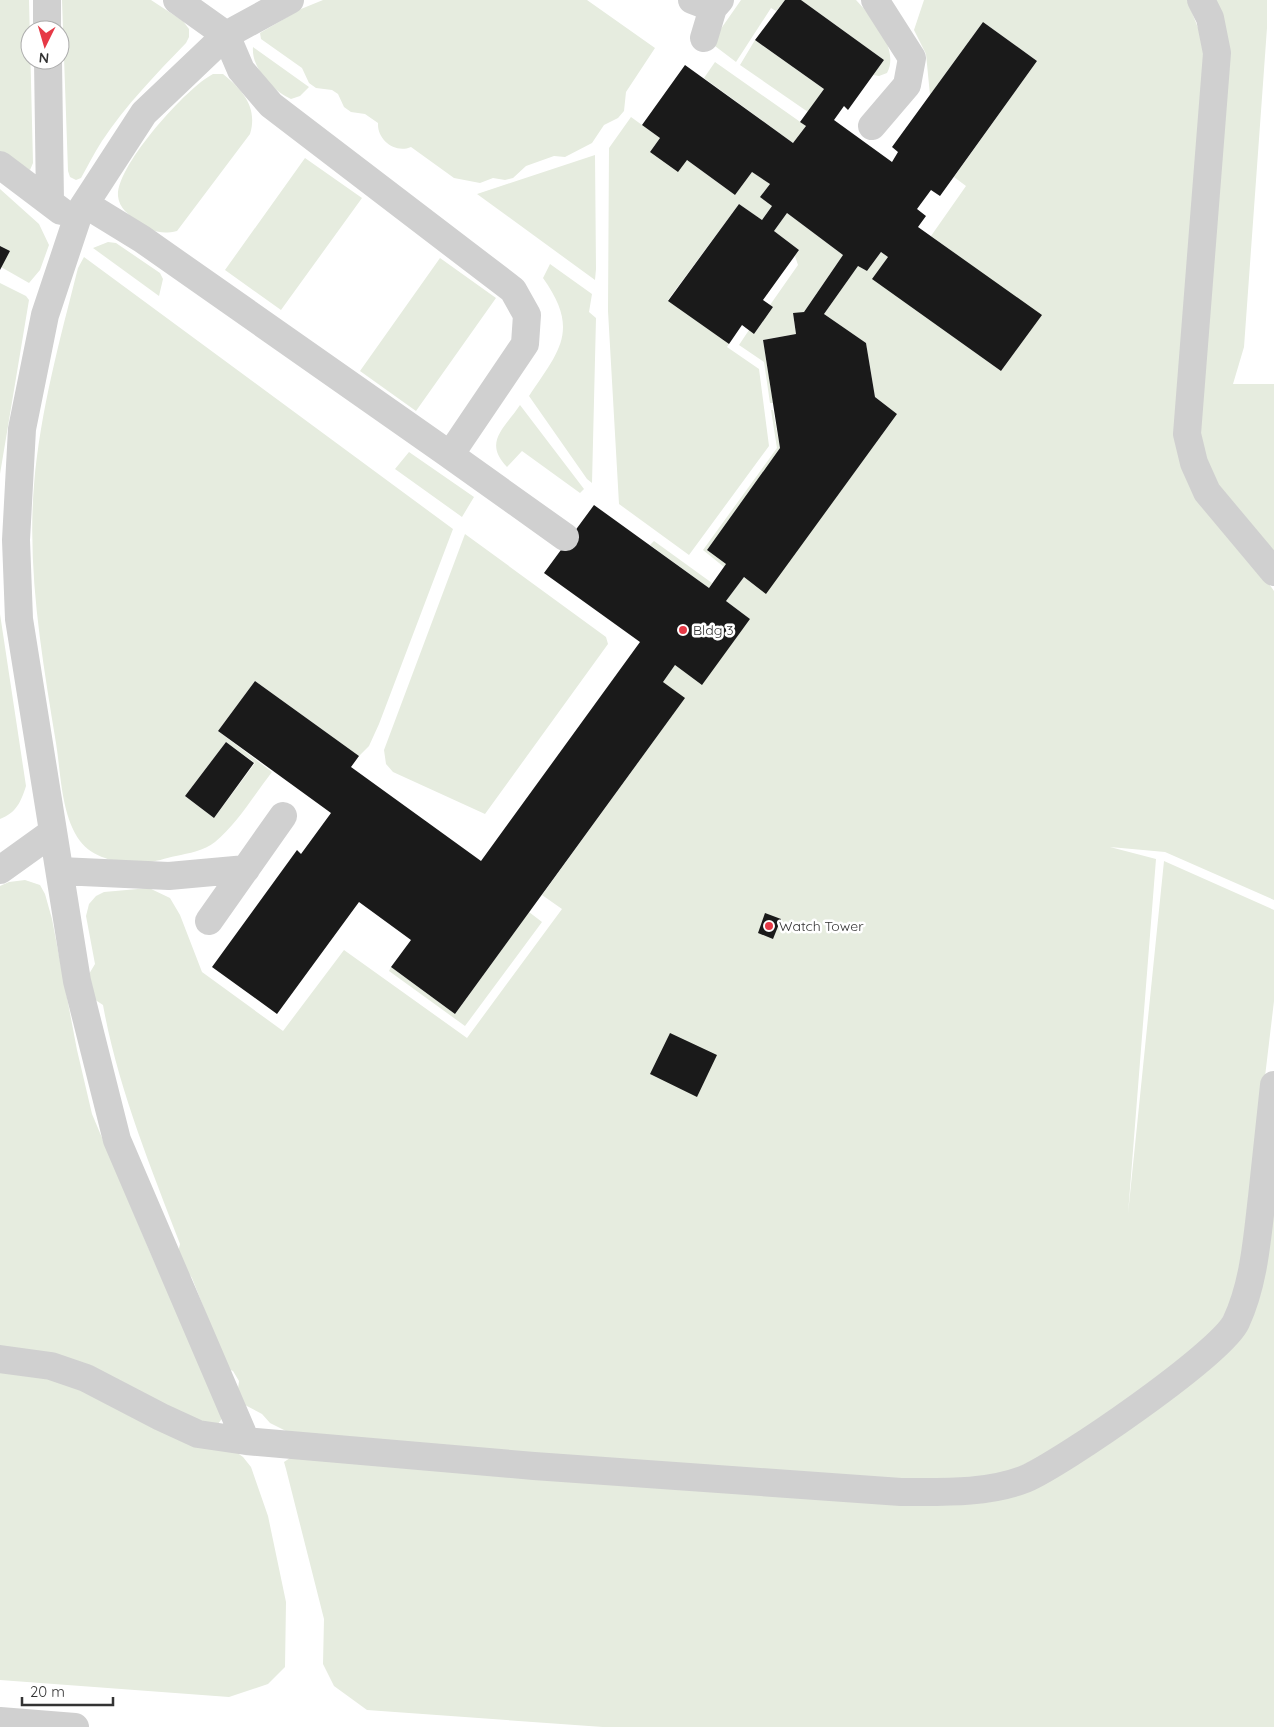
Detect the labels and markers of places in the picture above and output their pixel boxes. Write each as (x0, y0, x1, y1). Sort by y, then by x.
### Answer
place label: Bldg 3 (693, 621, 734, 639)
marker: Bldg 3 (677, 624, 689, 636)
place label: Watch Tower (779, 917, 864, 935)
marker: Watch Tower (763, 920, 775, 932)

